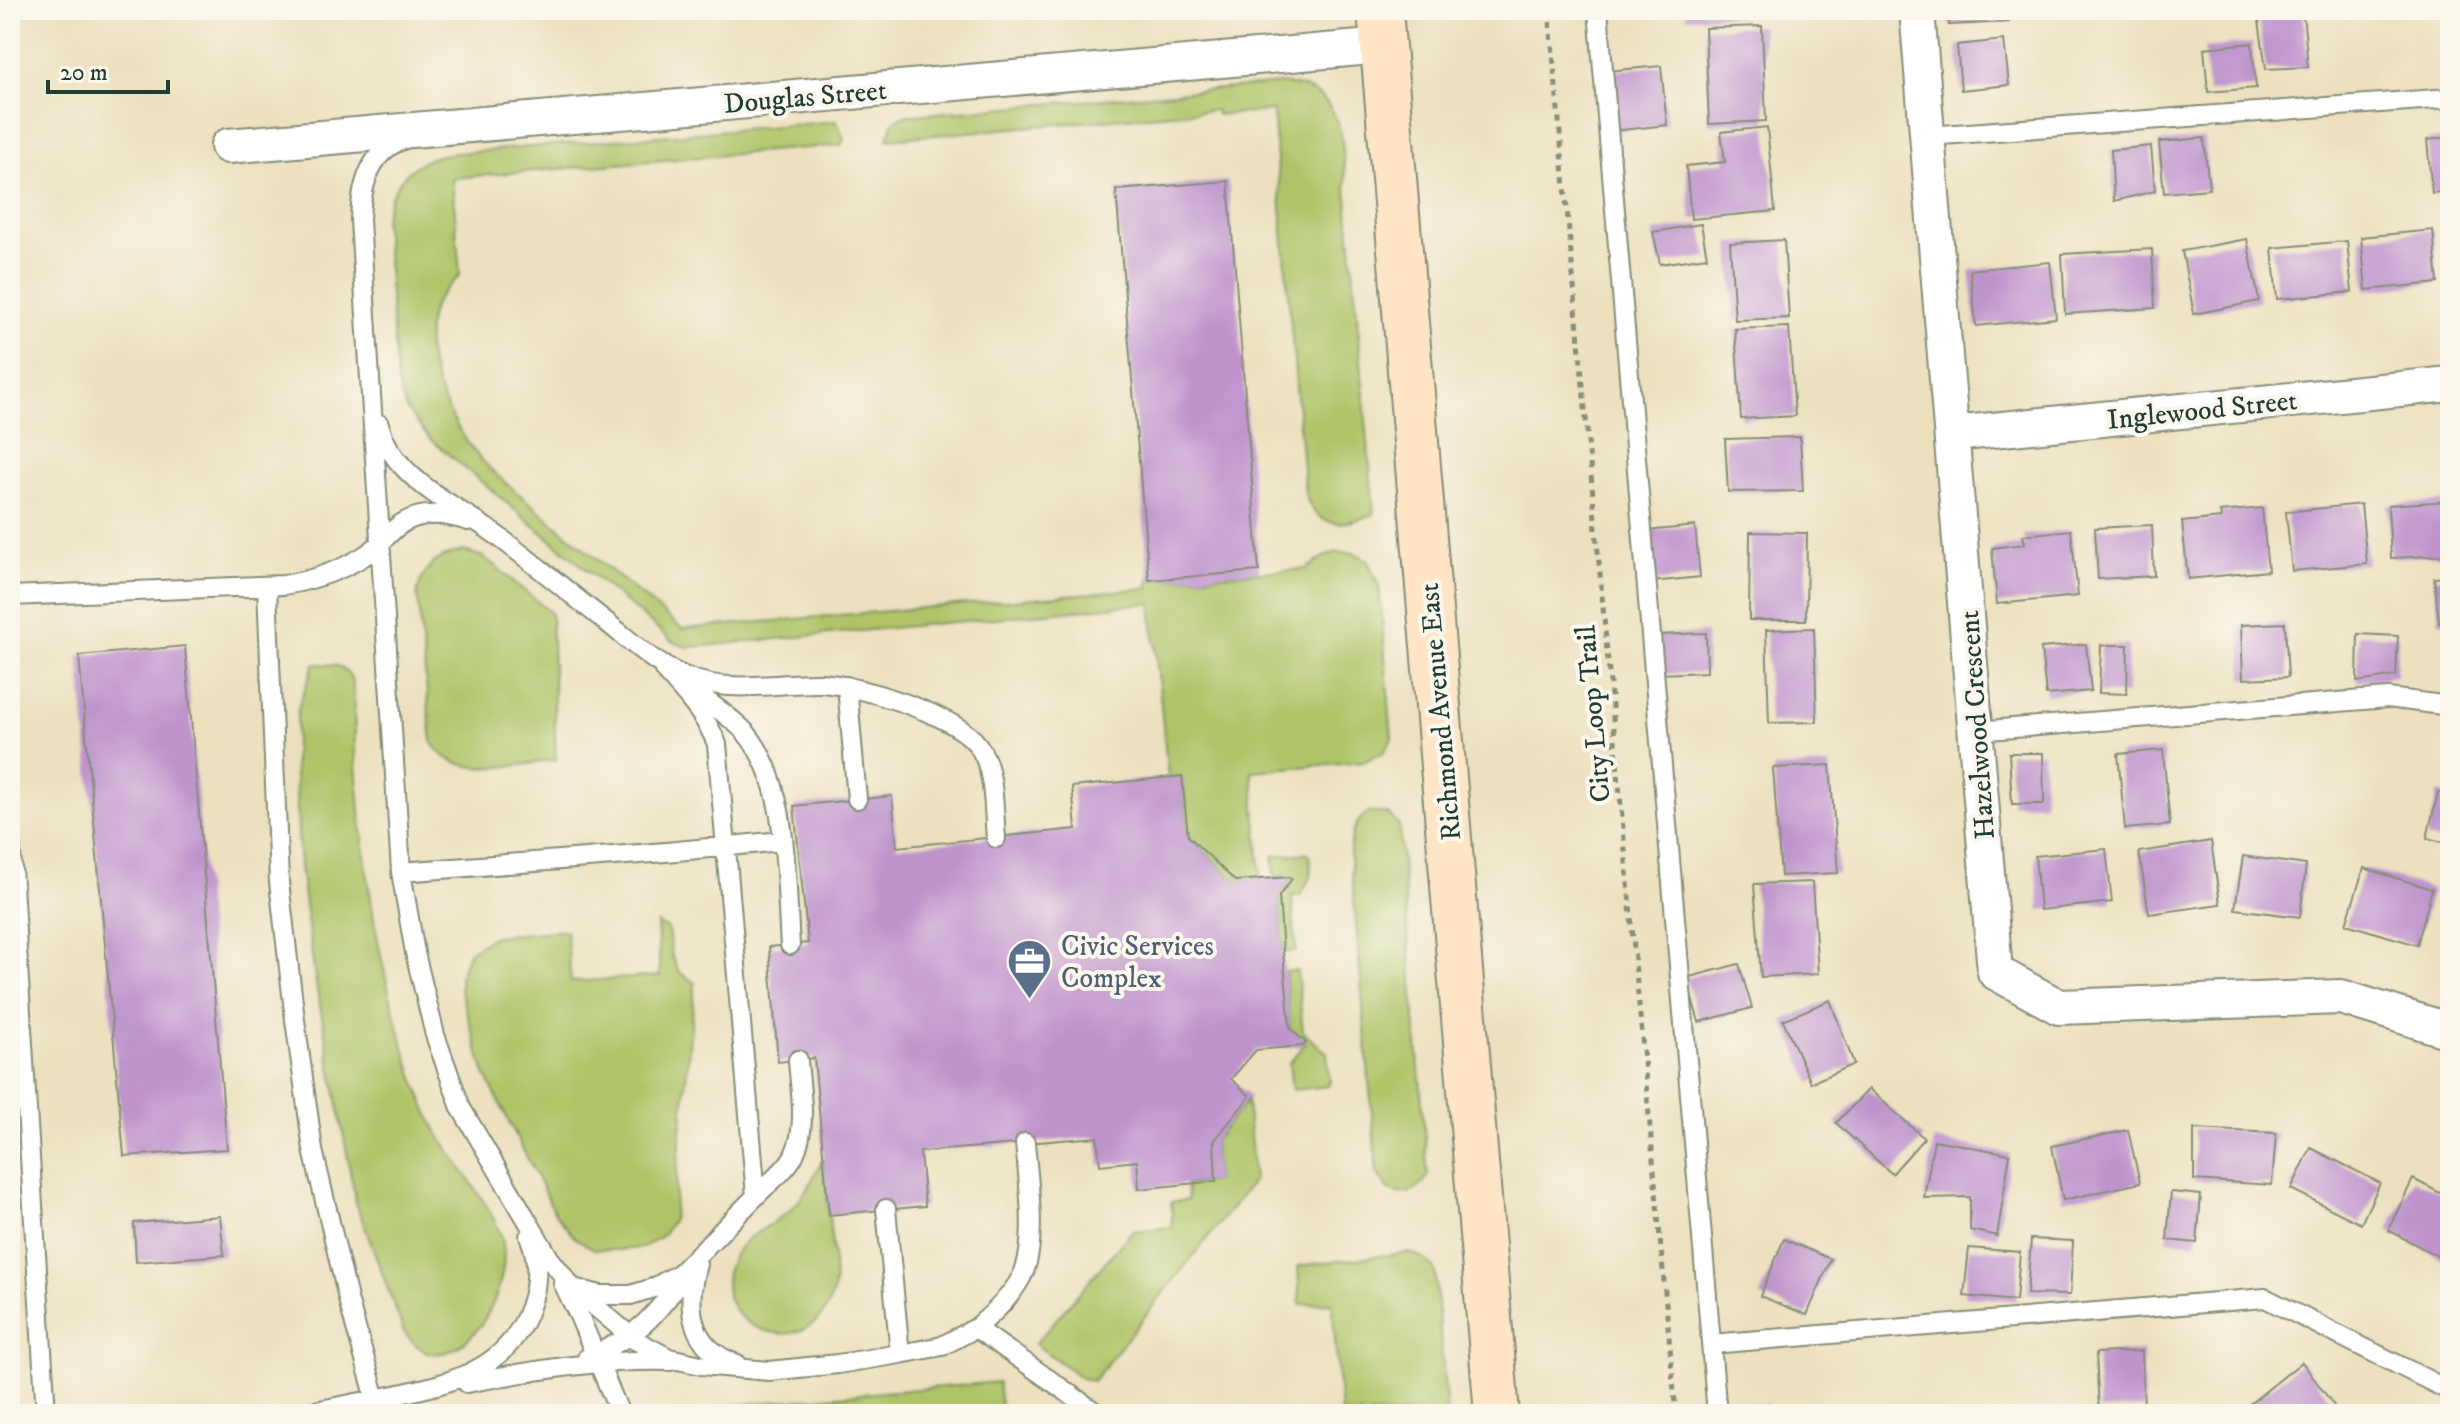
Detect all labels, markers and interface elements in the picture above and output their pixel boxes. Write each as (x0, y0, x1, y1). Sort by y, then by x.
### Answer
scale bar (48, 44, 168, 94)
text: 20 m (60, 58, 108, 88)
street label: Douglas Street (722, 73, 888, 122)
street label: Inglewood Street (2105, 383, 2299, 438)
street label: Richmond Avenue East (1412, 582, 1469, 842)
street label: Hazelwood Crescent (1952, 609, 2003, 841)
street label: City Loop Trail (1568, 623, 1619, 804)
place label: Civic Services Complex (1061, 929, 1214, 996)
office icon: Civic Services Complex (1006, 937, 1054, 1000)

